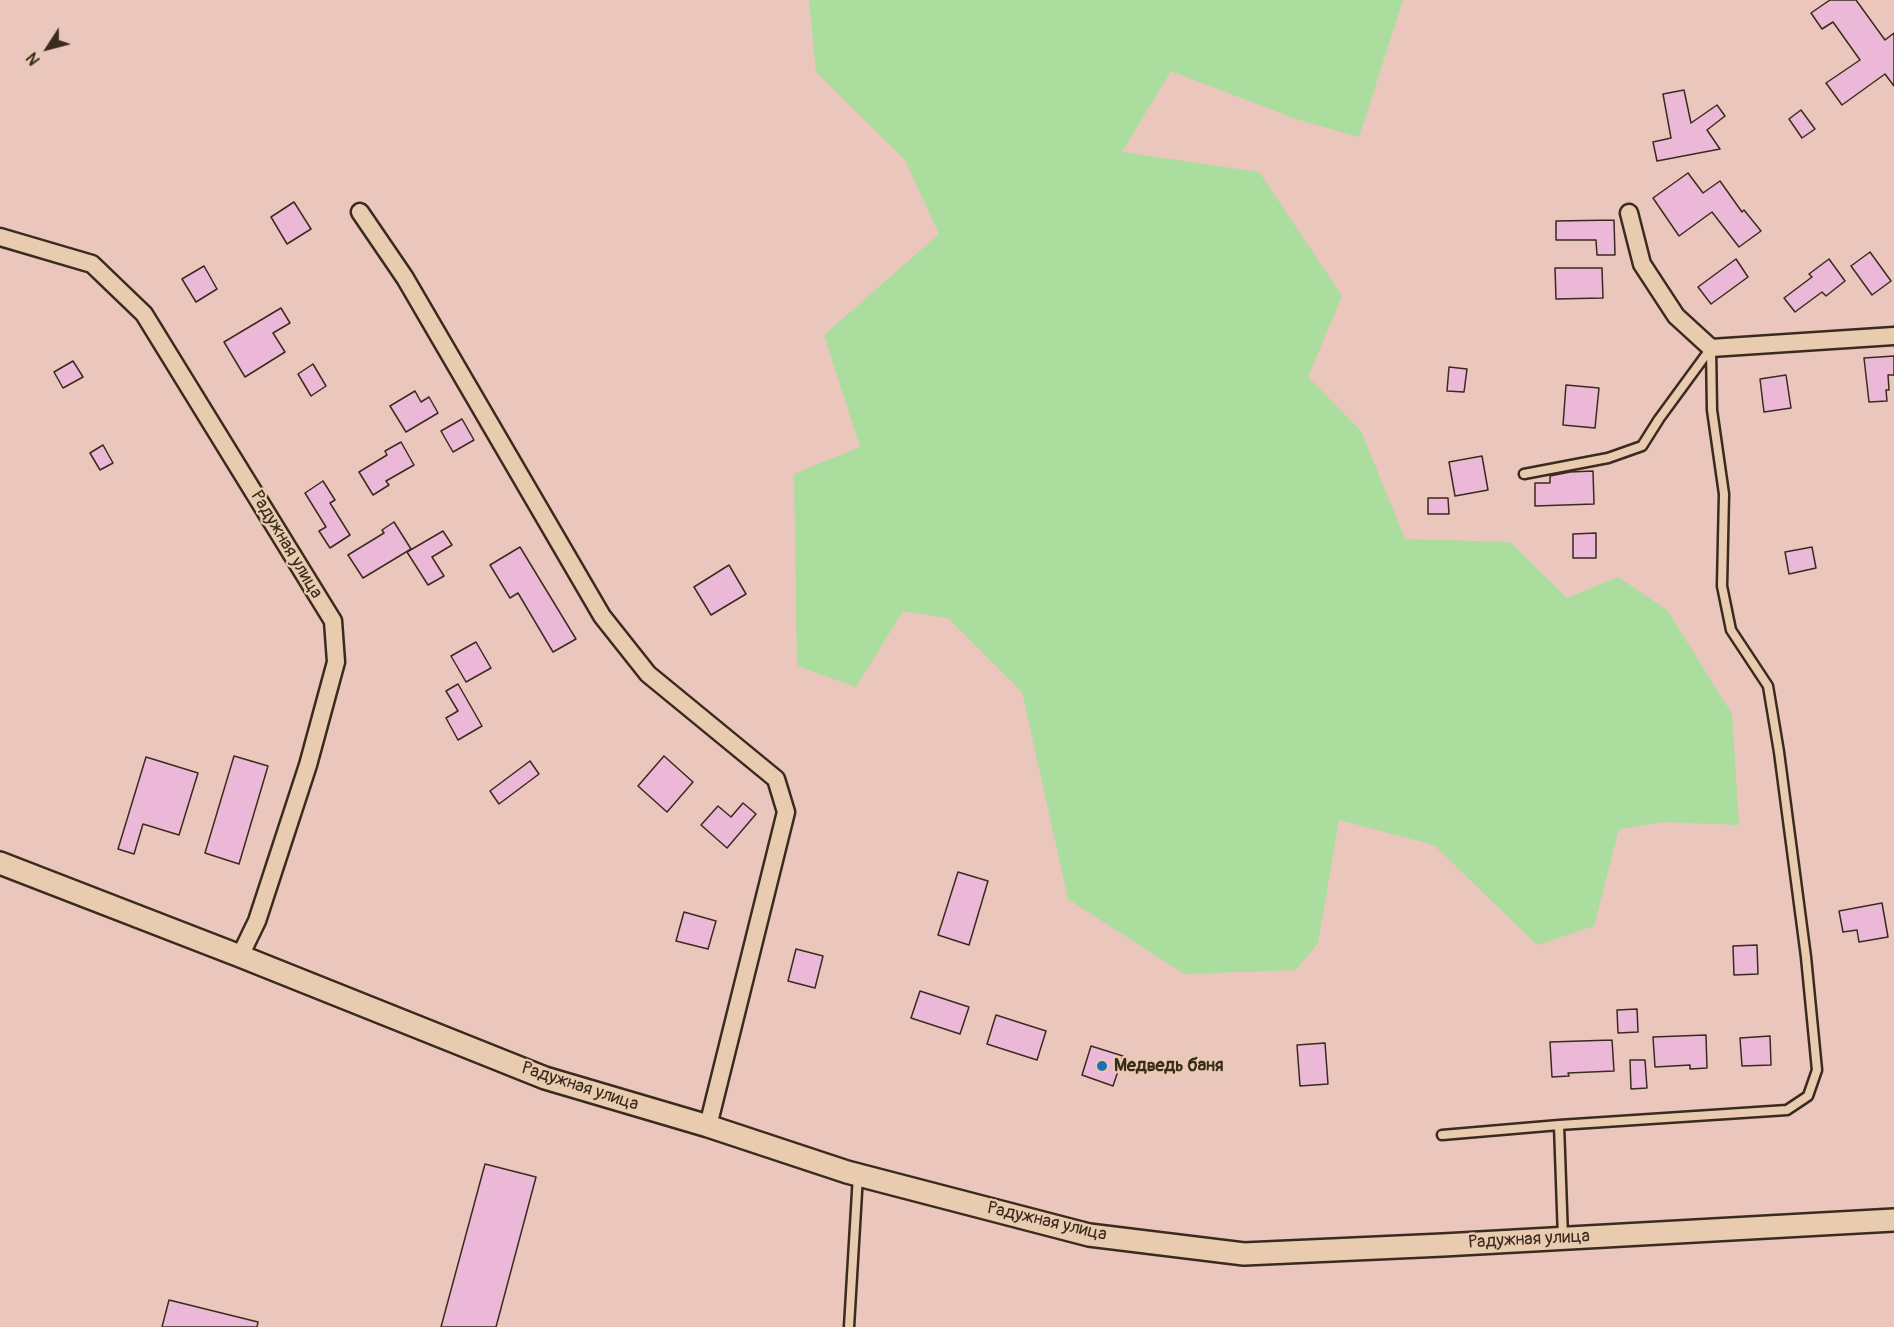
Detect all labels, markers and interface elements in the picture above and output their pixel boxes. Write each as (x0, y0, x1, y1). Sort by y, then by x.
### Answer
north arrow (18, 18, 78, 78)
text: N (22, 48, 45, 69)
street label: Радужная улица (245, 487, 327, 603)
place label: Медведь баня (1114, 1055, 1223, 1077)
street label: Радужная улица (519, 1058, 641, 1116)
marker: Медведь баня (1095, 1059, 1109, 1073)
street label: Радужная улица (985, 1198, 1109, 1246)
street label: Радужная улица (1468, 1226, 1590, 1254)

